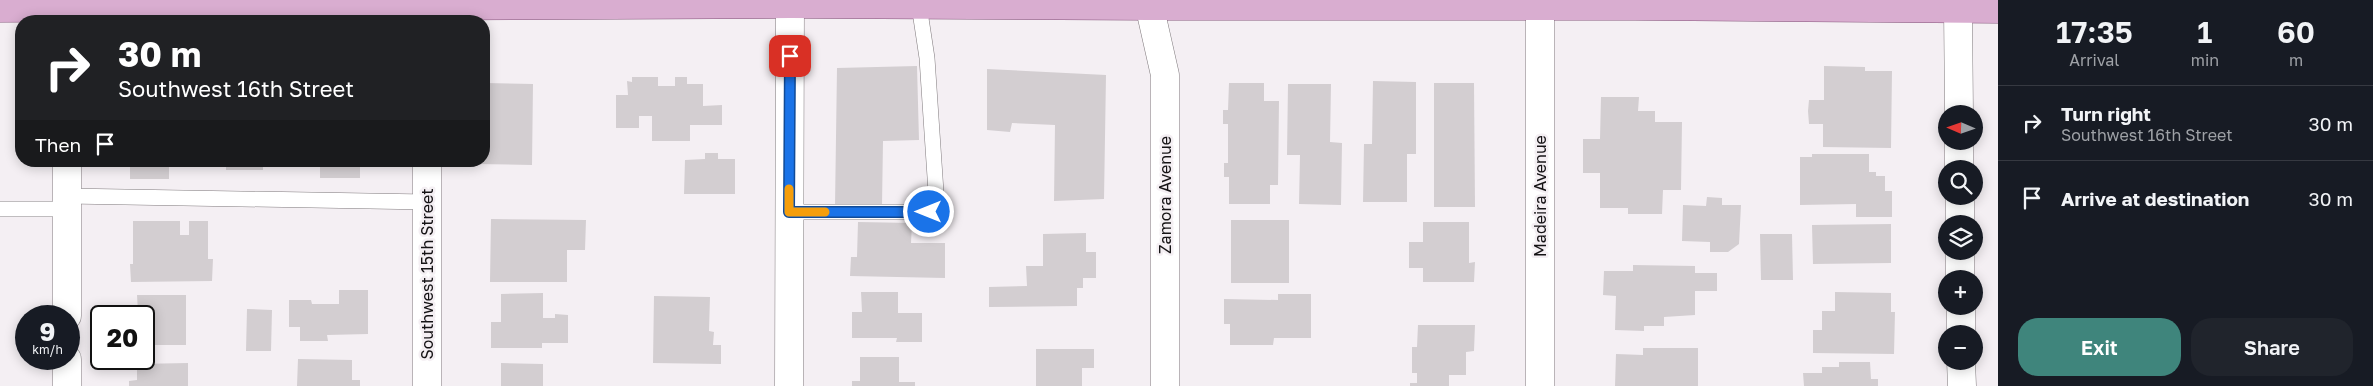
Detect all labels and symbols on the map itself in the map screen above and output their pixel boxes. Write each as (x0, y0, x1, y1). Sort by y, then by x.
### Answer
pin (769, 35, 811, 77)
north arrow (1938, 105, 1982, 150)
street label: Madeira Avenue (1530, 135, 1550, 257)
street label: Zamora Avenue (1155, 136, 1175, 254)
position arrow (902, 185, 954, 237)
street label: Southwest 15th Street (417, 188, 437, 360)
speed limit sign: 20 (90, 305, 155, 370)

